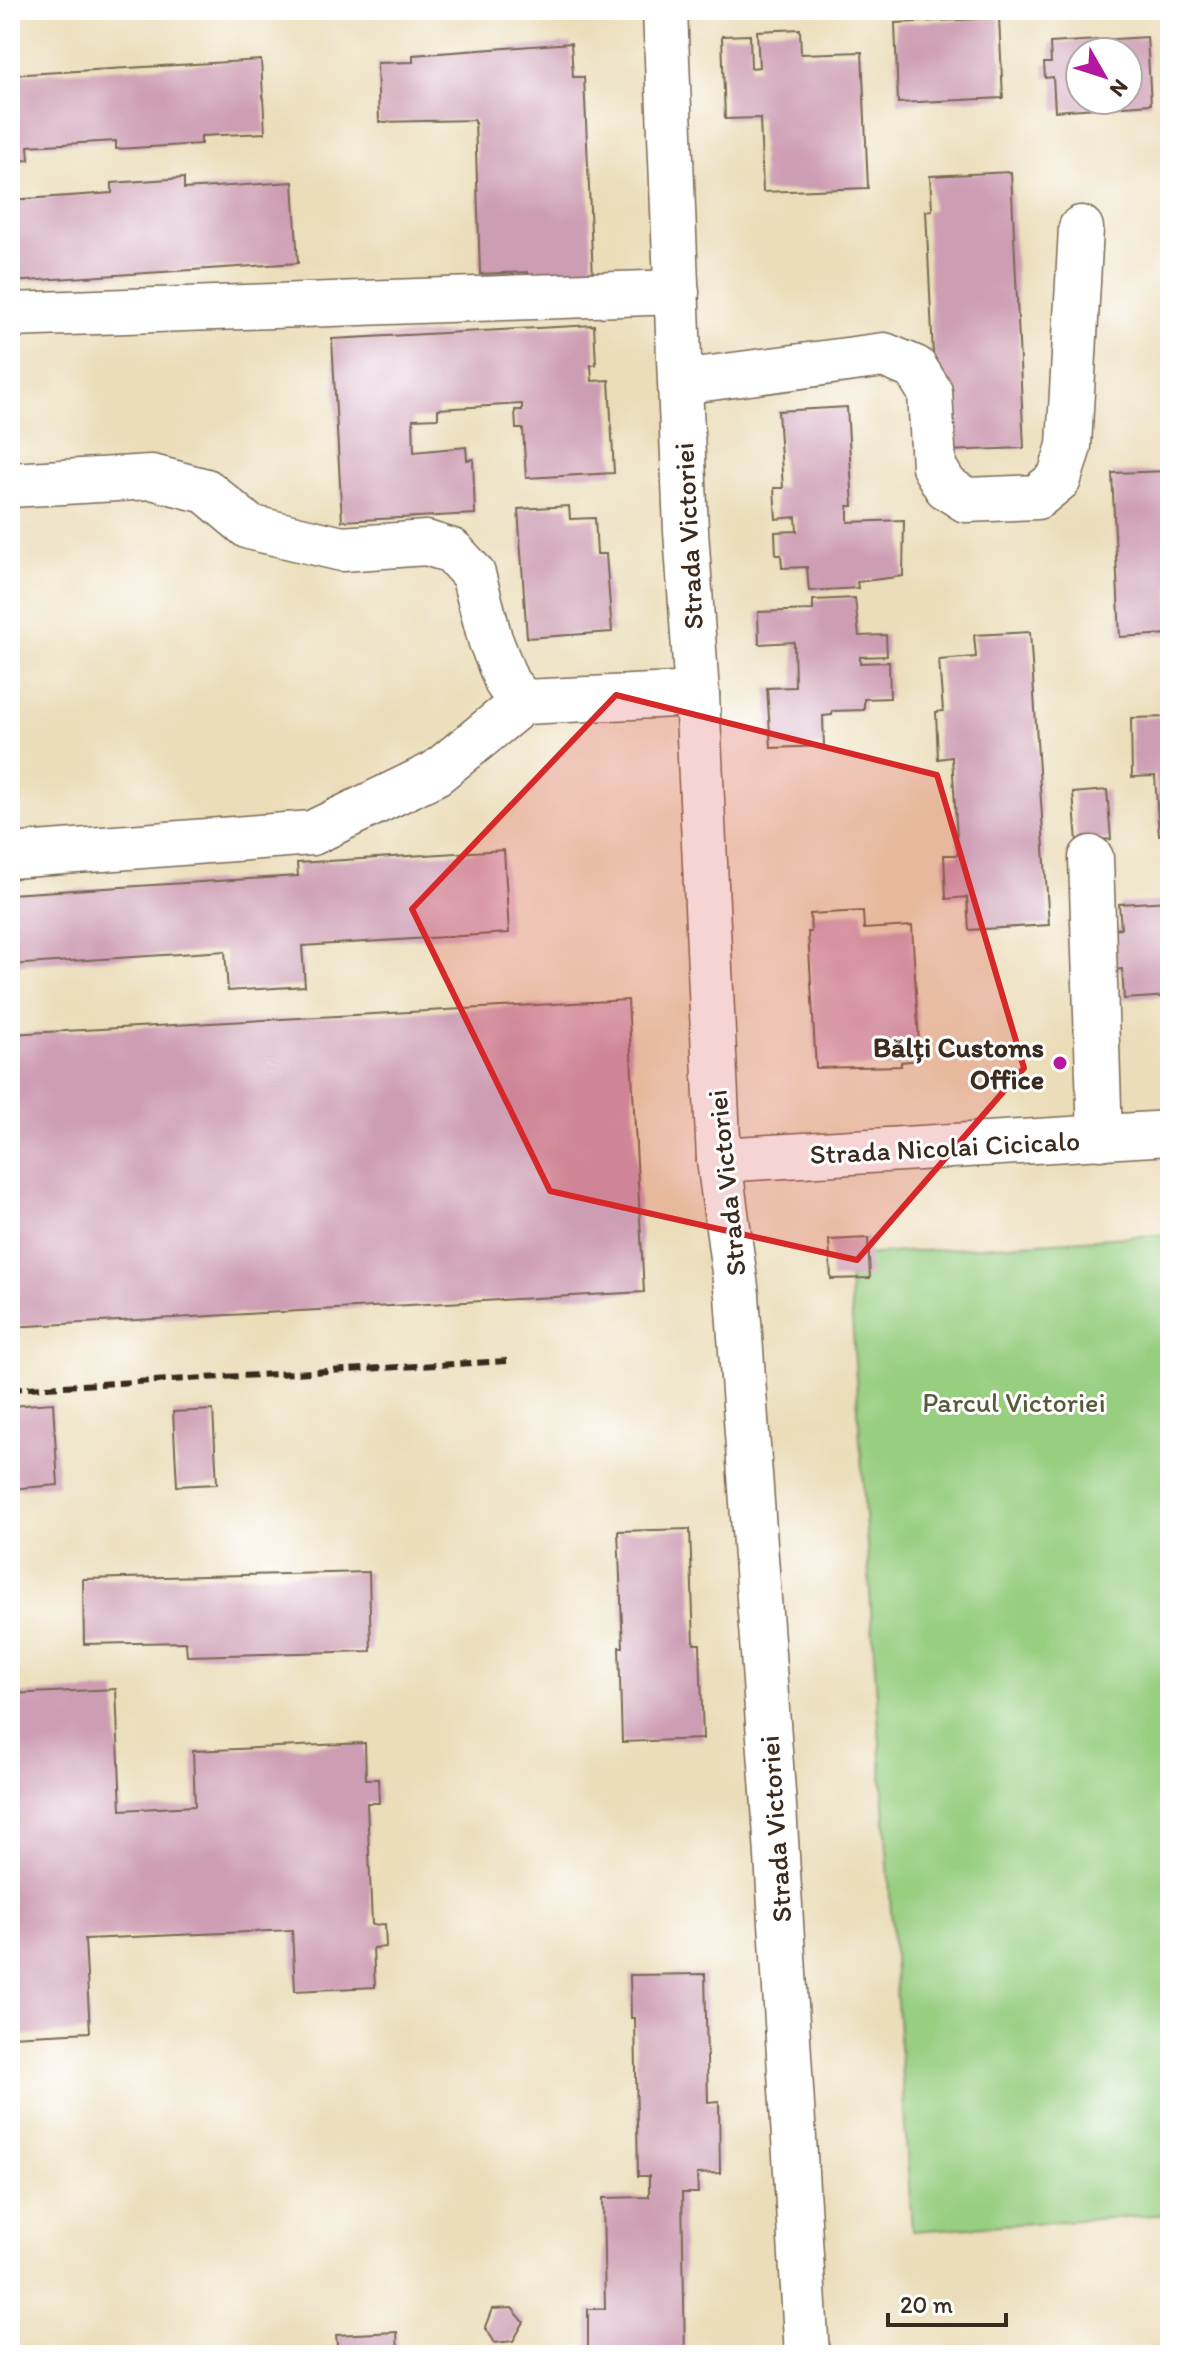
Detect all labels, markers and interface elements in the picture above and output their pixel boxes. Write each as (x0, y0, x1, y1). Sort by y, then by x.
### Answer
north arrow (1064, 36, 1144, 116)
text: N (1104, 74, 1134, 103)
street label: Strada Victoriei (666, 442, 710, 630)
place label: Bălți Customs Office (873, 1030, 1044, 1096)
marker: Bălți Customs Office (1051, 1054, 1069, 1072)
street label: Strada Victoriei (699, 1088, 753, 1278)
street label: Strada Nicolai Cicicalo (809, 1123, 1081, 1171)
park label: Parcul Victoriei (922, 1385, 1106, 1419)
street label: Strada Victoriei (752, 1734, 798, 1924)
scale bar (888, 2277, 1006, 2327)
text: 20 m (900, 2290, 953, 2319)

